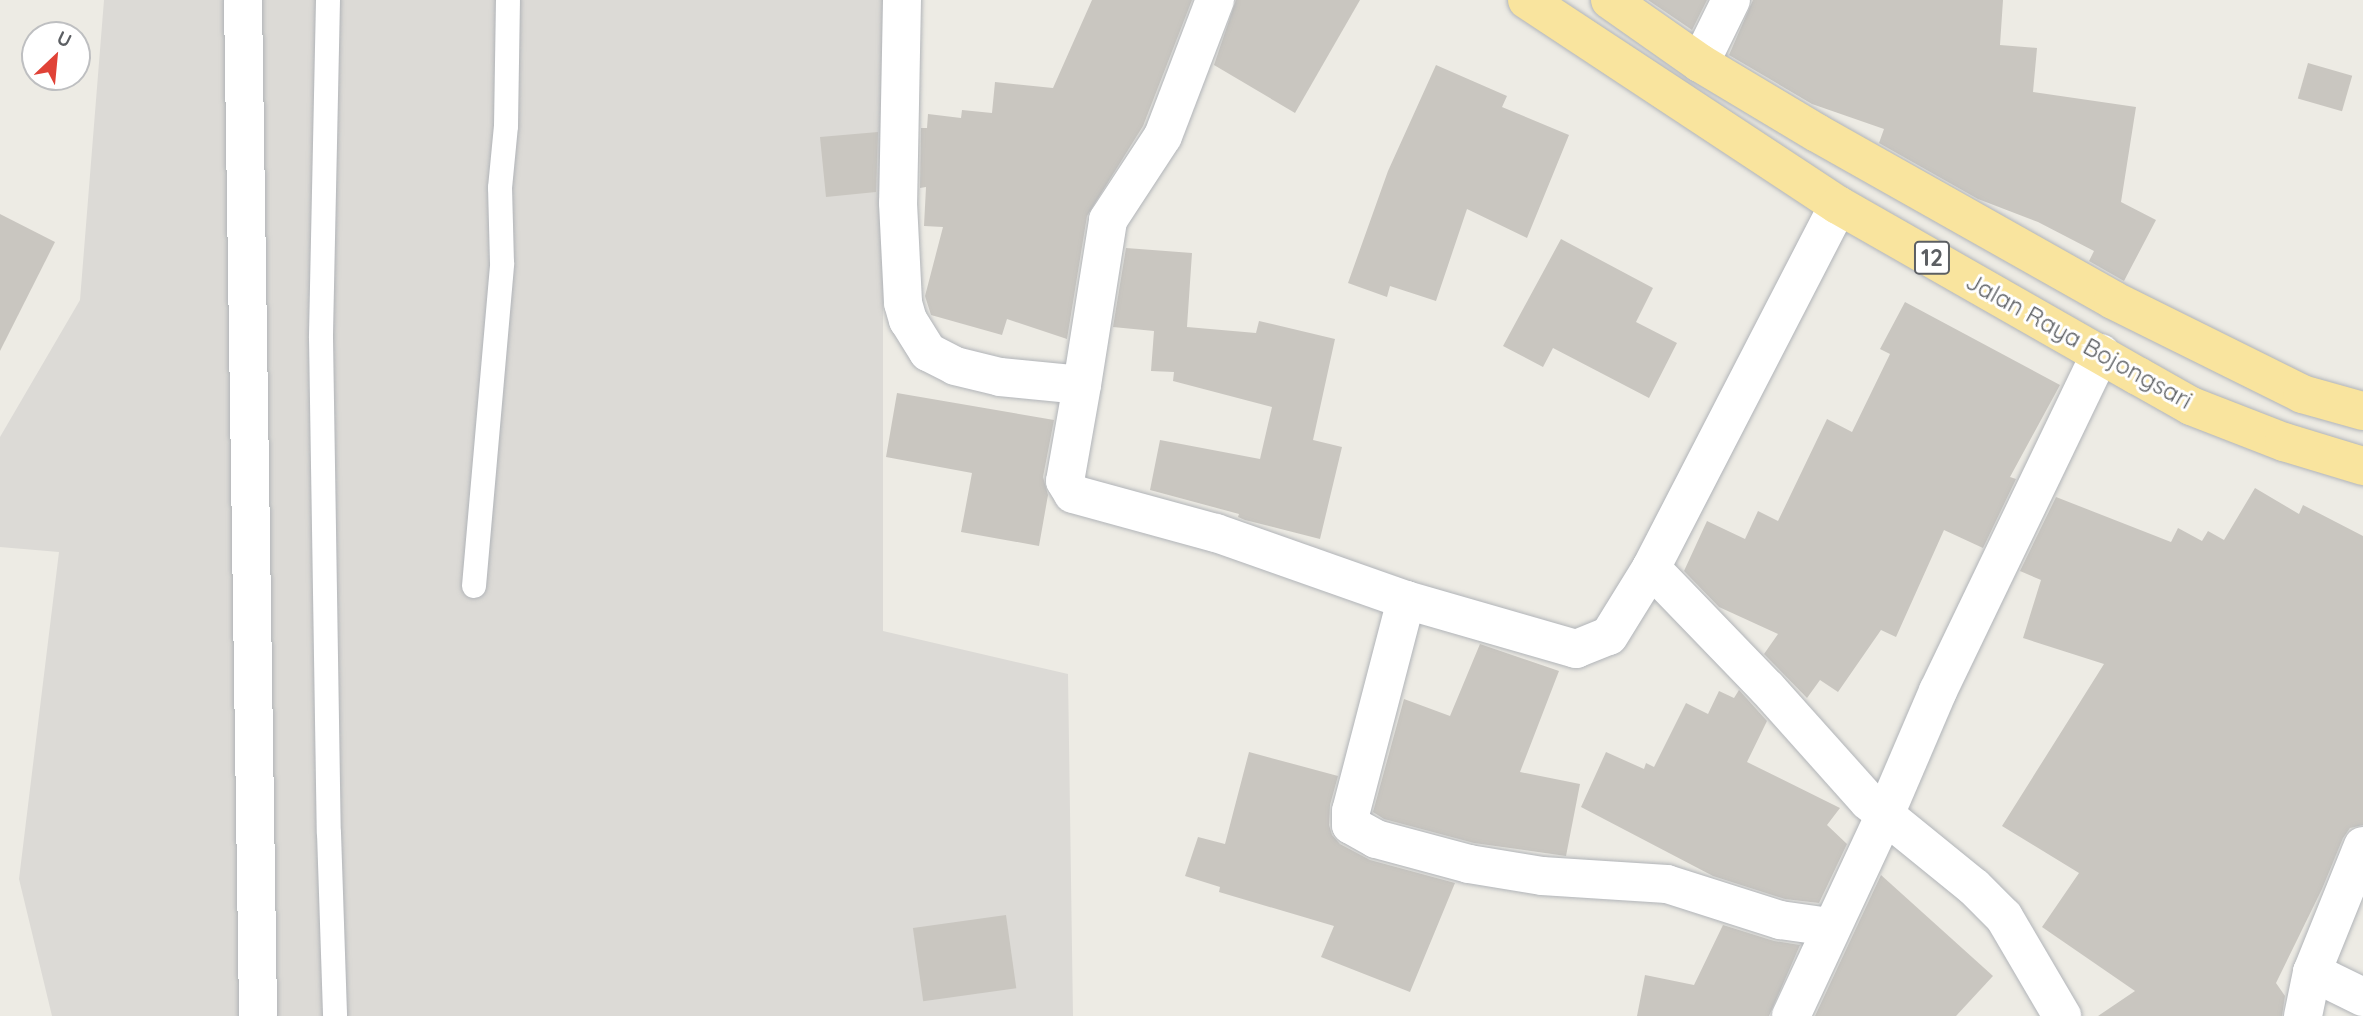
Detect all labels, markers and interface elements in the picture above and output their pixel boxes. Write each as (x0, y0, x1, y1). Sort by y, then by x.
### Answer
north arrow (21, 21, 91, 91)
text: U (53, 25, 76, 53)
road number: 12 (1913, 238, 1951, 278)
street label: Jalan Raya Bojongsari (1961, 267, 2197, 415)

